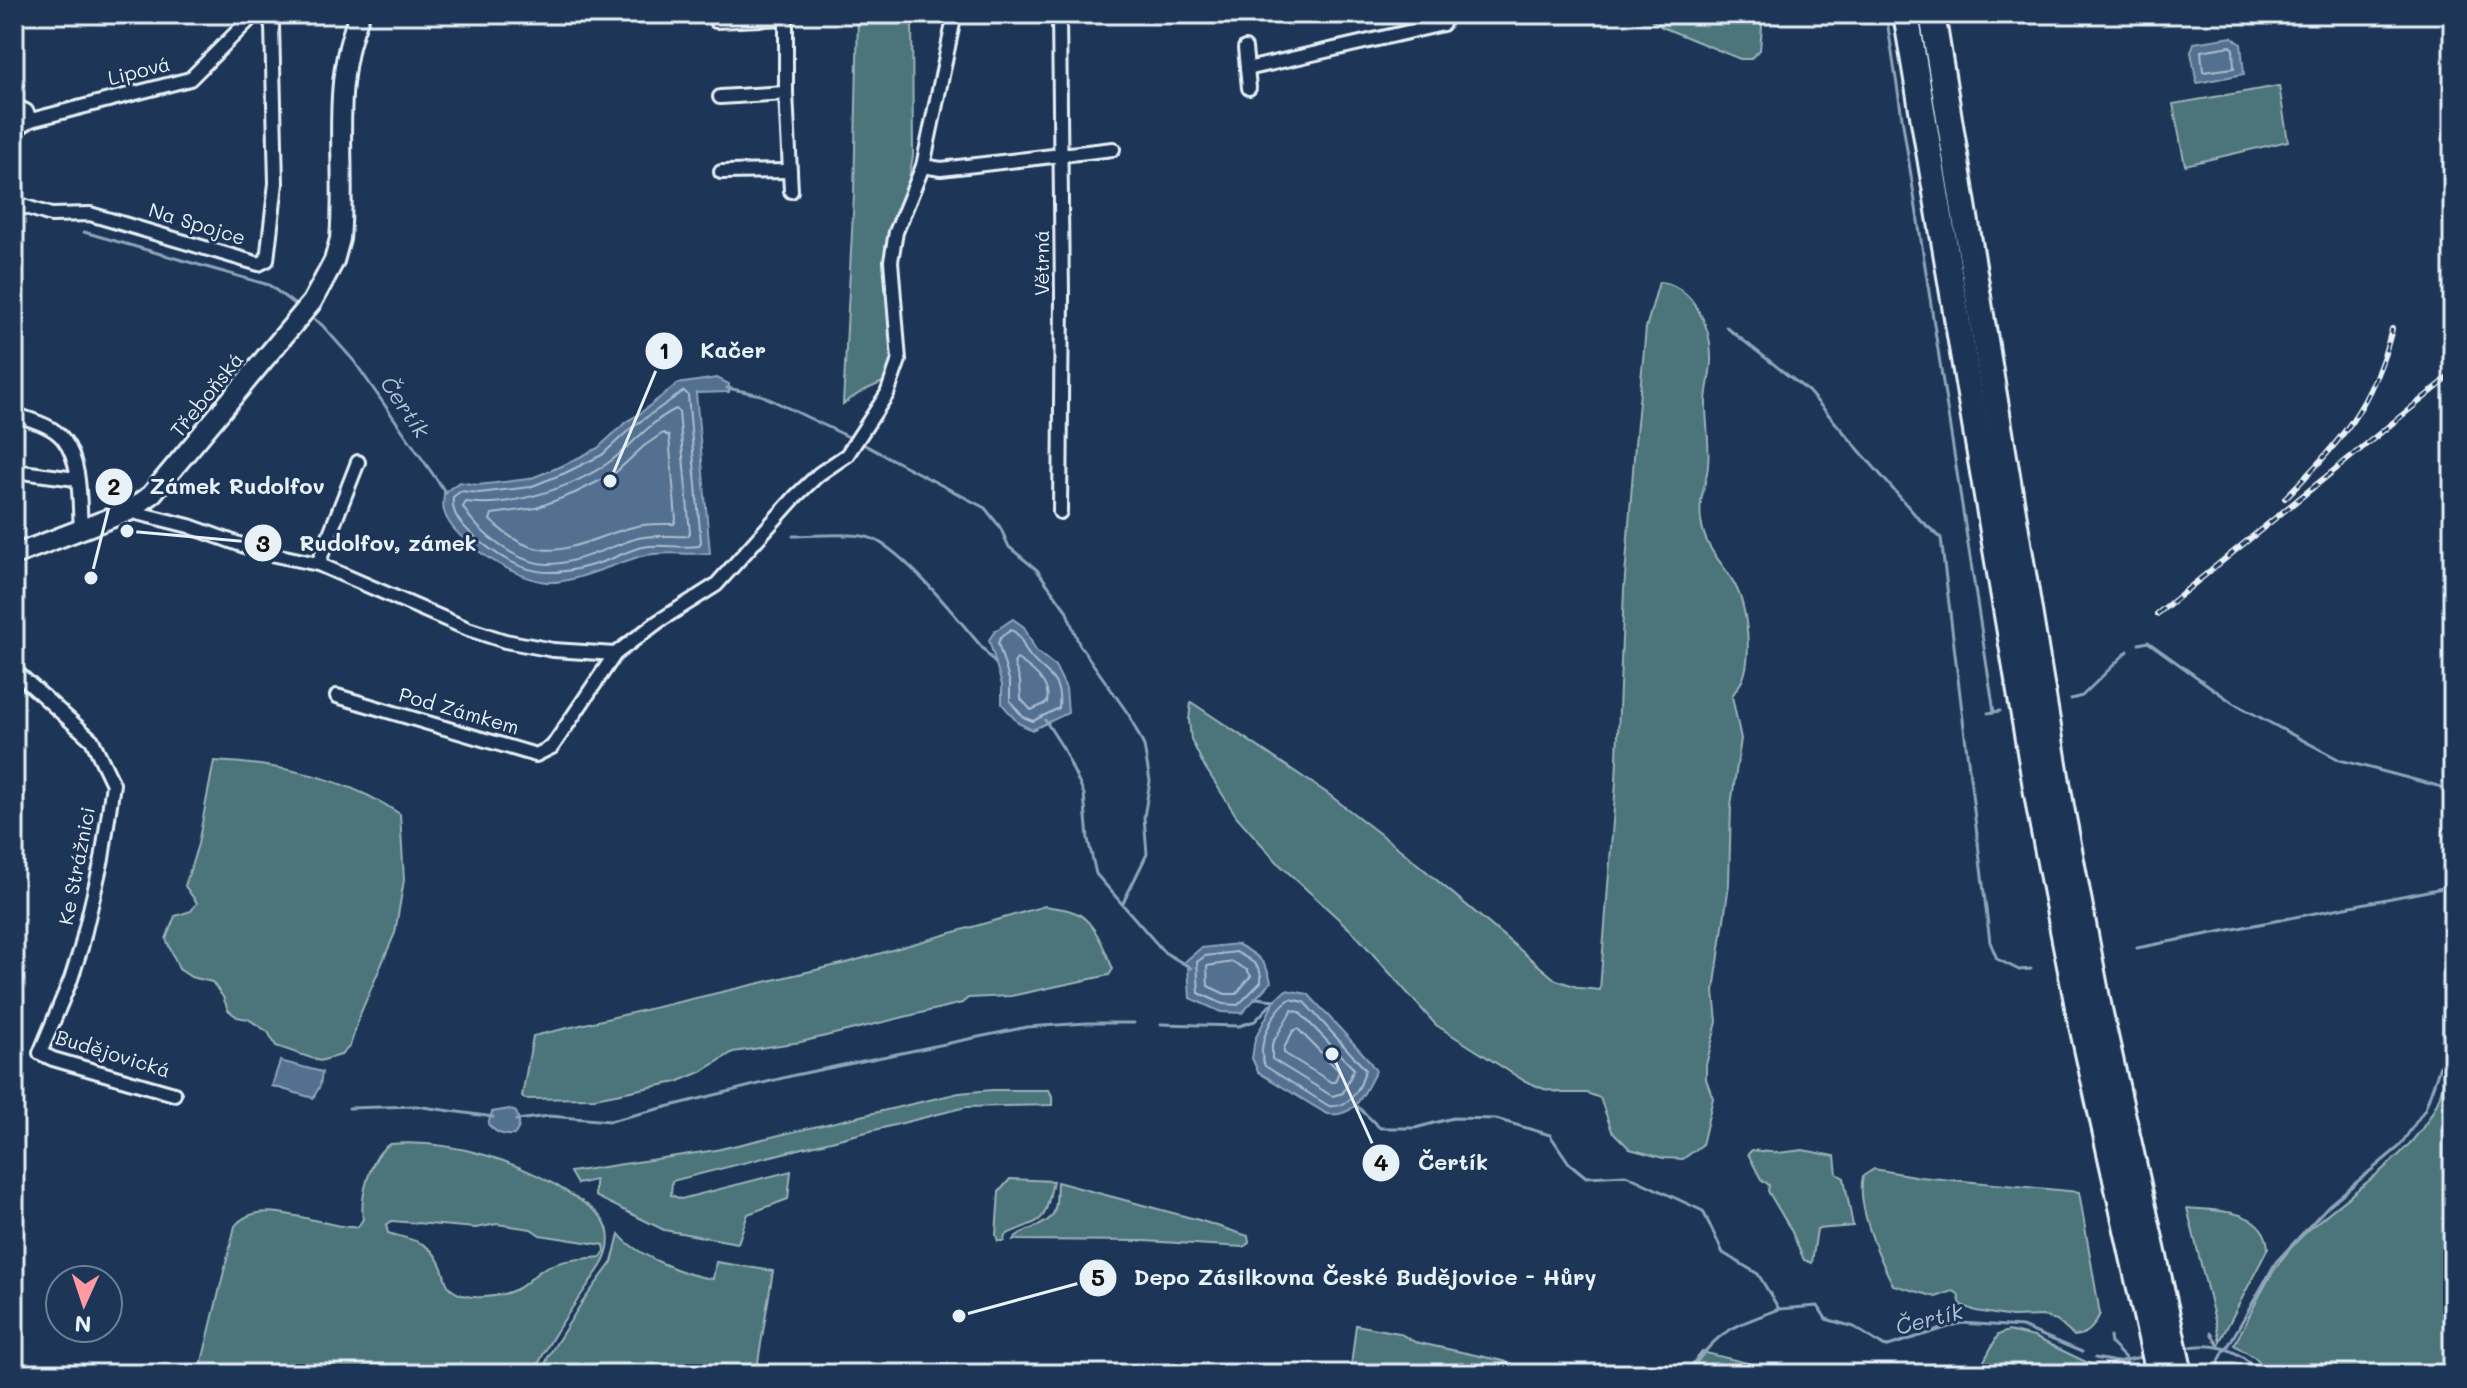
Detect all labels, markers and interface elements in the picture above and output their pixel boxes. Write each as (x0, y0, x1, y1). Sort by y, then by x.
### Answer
street label: Lipová (105, 50, 173, 90)
street label: Na Spojce (146, 196, 249, 250)
street label: Větrná (1028, 230, 1054, 296)
callout: Kačer (644, 328, 782, 374)
text: 1 (659, 334, 669, 365)
text: Kačer (700, 335, 766, 364)
street label: Třeboňská (164, 347, 248, 442)
water label: Čertík (374, 370, 437, 444)
callout: Zámek Rudolfov (94, 464, 341, 510)
text: 2 (107, 470, 121, 501)
text: Zámek Rudolfov (149, 471, 325, 500)
callout: Rudolfov, zámek (243, 520, 493, 566)
text: 3 (256, 527, 270, 558)
text: Rudolfov, zámek (299, 528, 477, 557)
street label: Pod Zámkem (396, 680, 522, 740)
street label: Ke Strážnici (52, 805, 100, 927)
street label: Budějovická (53, 1023, 174, 1083)
callout: Čertík (1361, 1140, 1504, 1186)
text: 4 (1373, 1146, 1389, 1177)
text: Čertík (1418, 1147, 1488, 1176)
callout: Depo Zásilkovna České Budějovice - Hůry (1078, 1255, 1612, 1301)
text: 5 (1091, 1261, 1105, 1292)
text: Depo Zásilkovna České Budějovice - Hůry (1134, 1262, 1596, 1291)
north arrow (44, 1264, 124, 1344)
water label: Čertík (1892, 1296, 1967, 1341)
text: N (74, 1310, 92, 1339)

